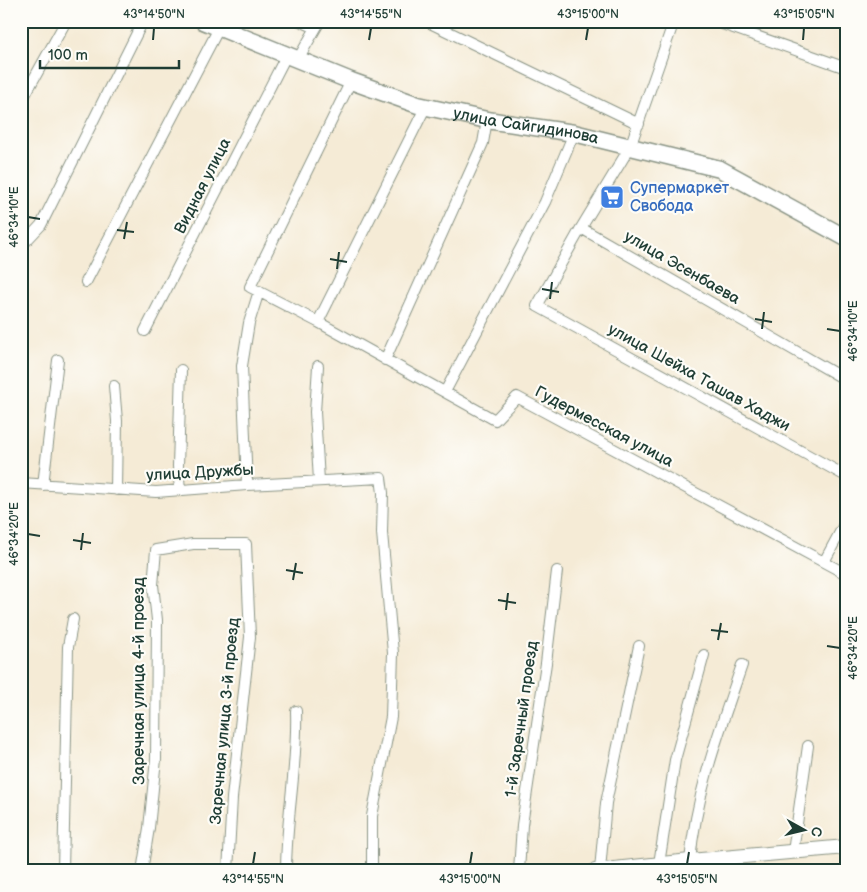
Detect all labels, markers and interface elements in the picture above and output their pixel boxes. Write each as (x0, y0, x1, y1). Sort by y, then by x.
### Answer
text: 43°14'50"N (123, 7, 185, 22)
text: 43°14'55"N (340, 7, 402, 22)
text: 43°15'00"N (557, 7, 619, 22)
text: 43°15'05"N (773, 7, 835, 22)
scale bar (40, 38, 179, 70)
text: 100 m (48, 46, 88, 65)
street label: улица Сайгидинова (452, 103, 601, 148)
street label: Видная улица (171, 135, 235, 237)
place label: Супермаркет Свобода (630, 179, 730, 216)
supermarket icon: Супермаркет Свобода (599, 184, 625, 210)
text: 46°34'10"E (7, 186, 22, 248)
street label: улица Эсенбаева (621, 227, 744, 309)
text: 46°34'10"E (846, 300, 861, 362)
street label: улица Шейха Ташав Хаджи (605, 320, 793, 436)
street label: Гудермесская улица (531, 382, 677, 472)
street label: улица Дружбы (146, 461, 254, 485)
text: 46°34'20"E (7, 502, 22, 566)
street label: Заречная улица 4-й проезд (130, 577, 149, 785)
text: 46°34'20"E (846, 616, 861, 680)
street label: Заречная улица 3-й проезд (206, 617, 244, 825)
street label: 1-й Заречный проезд (502, 639, 542, 798)
north arrow (780, 804, 830, 854)
text: С (807, 826, 825, 838)
text: 43°14'55"N (222, 872, 284, 887)
text: 43°15'00"N (439, 872, 501, 887)
text: 43°15'05"N (656, 872, 718, 887)

